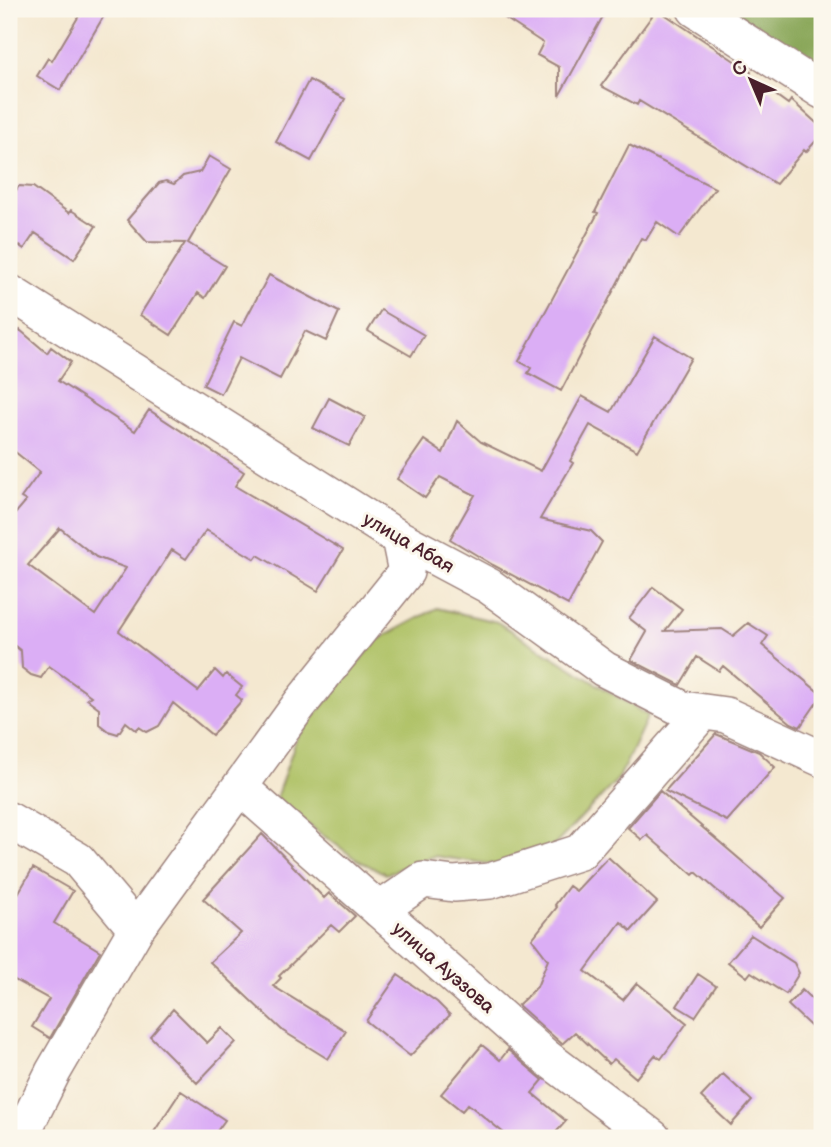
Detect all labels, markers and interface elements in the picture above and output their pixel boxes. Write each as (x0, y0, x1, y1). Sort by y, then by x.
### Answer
north arrow (716, 46, 786, 116)
text: С (727, 56, 753, 82)
street label: улица Абая (359, 508, 458, 579)
street label: улица Ауэзова (387, 918, 499, 1019)

